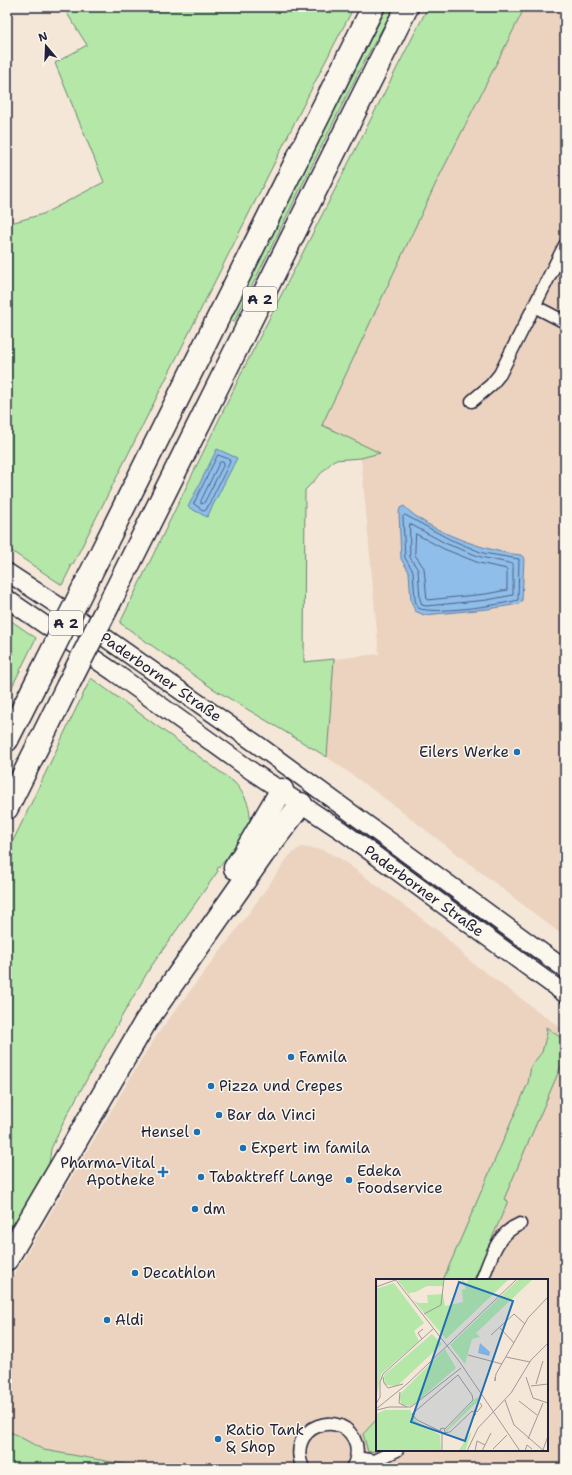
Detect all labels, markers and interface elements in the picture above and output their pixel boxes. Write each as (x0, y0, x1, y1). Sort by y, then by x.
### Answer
north arrow (26, 26, 66, 66)
text: N (36, 28, 50, 46)
road number: A 2 (243, 287, 277, 311)
road number: A 2 (49, 611, 83, 635)
street label: Paderborner Straße (96, 628, 226, 726)
place label: Eilers Werke (419, 742, 509, 762)
marker: Eilers Werke (512, 747, 522, 757)
street label: Paderborner Straße (360, 841, 488, 941)
place label: Famila (299, 1047, 347, 1067)
marker: Famila (286, 1052, 296, 1062)
place label: Pizza und Crepes (219, 1076, 343, 1096)
marker: Pizza und Crepes (206, 1081, 216, 1091)
place label: Bar da Vinci (227, 1105, 316, 1125)
marker: Bar da Vinci (214, 1110, 224, 1120)
place label: Hensel (141, 1122, 189, 1142)
marker: Hensel (192, 1127, 202, 1137)
place label: Expert im famila (251, 1138, 371, 1158)
marker: Expert im famila (238, 1143, 248, 1153)
place label: Pharma-Vital Apotheke (60, 1153, 155, 1190)
place label: Edeka Foodservice (357, 1161, 443, 1198)
marker: Pharma-Vital Apotheke (158, 1167, 168, 1177)
place label: Tabaktreff Lange (209, 1167, 333, 1187)
marker: Tabaktreff Lange (196, 1172, 206, 1182)
marker: Edeka Foodservice (344, 1175, 354, 1185)
place label: dm (203, 1199, 225, 1219)
marker: dm (190, 1204, 200, 1214)
place label: Decathlon (143, 1263, 216, 1283)
marker: Decathlon (130, 1268, 140, 1278)
inset map (376, 1279, 548, 1451)
place label: Aldi (115, 1310, 144, 1330)
marker: Aldi (102, 1315, 112, 1325)
place label: Ratio Tank & Shop (226, 1420, 304, 1457)
marker: Ratio Tank & Shop (213, 1434, 223, 1444)

